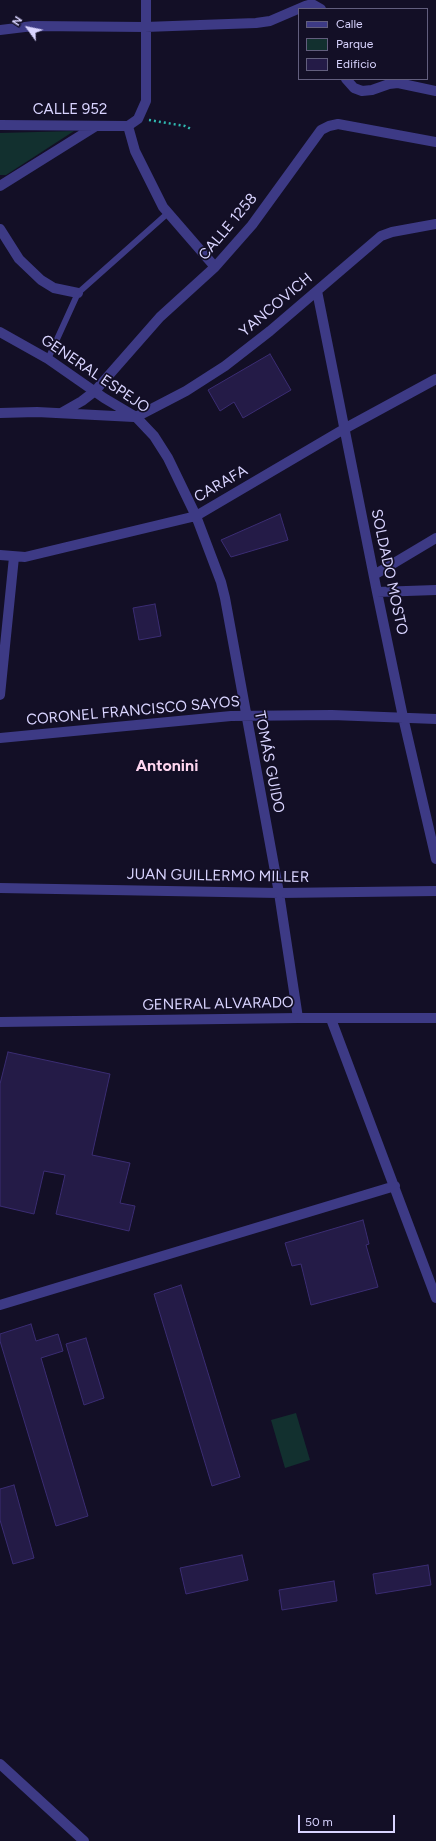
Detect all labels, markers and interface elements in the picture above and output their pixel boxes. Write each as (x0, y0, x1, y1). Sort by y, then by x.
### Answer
north arrow (8, 8, 48, 48)
legend (298, 8, 428, 80)
text: N (10, 14, 25, 28)
text: Calle (336, 17, 363, 31)
text: Parque (336, 37, 373, 51)
text: Edificio (336, 57, 376, 71)
street label: CALLE 952 (33, 101, 107, 119)
street label: CALLE 1258 (195, 190, 261, 264)
street label: YANCOVICH (236, 269, 316, 341)
street label: GENERAL ESPEJO (37, 331, 153, 417)
street label: CARAFA (191, 461, 251, 507)
street label: SOLDADO MOSTO (367, 507, 411, 637)
street label: CORONEL FRANCISCO SAYOS (26, 693, 240, 729)
street label: TOMÁS GUIDO (250, 709, 288, 815)
district label: Antonini (136, 756, 198, 776)
street label: JUAN GUILLERMO MILLER (127, 865, 309, 887)
street label: GENERAL ALVARADO (142, 994, 294, 1014)
scale bar (300, 1807, 397, 1833)
text: 50 m (305, 1815, 333, 1829)

